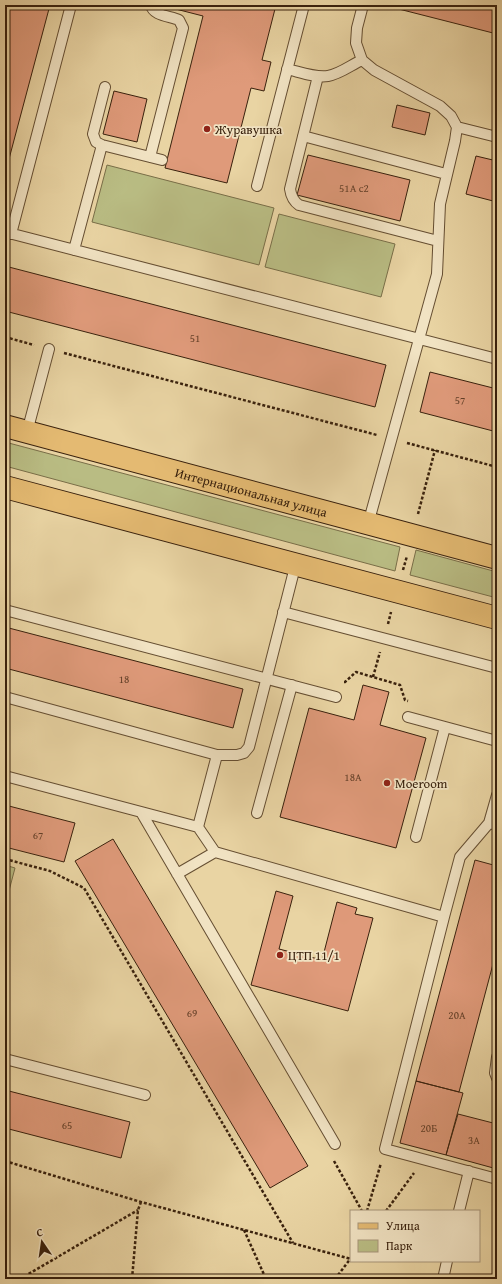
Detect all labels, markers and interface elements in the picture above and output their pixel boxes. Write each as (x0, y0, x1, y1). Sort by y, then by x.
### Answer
place label: Журавушка (214, 120, 283, 139)
marker: Журавушка (202, 124, 212, 134)
house number: 51А с2 (339, 180, 369, 196)
house number: 51 (190, 330, 200, 346)
house number: 57 (455, 392, 465, 408)
street label: Интернациональная улица (173, 463, 330, 522)
house number: 18 (119, 671, 129, 687)
house number: 18А (344, 769, 362, 785)
place label: Moeroom (395, 774, 448, 793)
marker: Moeroom (382, 778, 392, 788)
house number: 67 (33, 827, 43, 843)
place label: ЦТП 11/1 (288, 946, 340, 965)
marker: ЦТП 11/1 (275, 950, 285, 960)
house number: 69 (187, 1005, 197, 1021)
house number: 20А (448, 1007, 466, 1023)
house number: 65 (62, 1117, 72, 1133)
house number: 20Б (421, 1120, 437, 1136)
house number: 3А (468, 1132, 480, 1148)
legend (350, 1210, 480, 1262)
text: Улица (386, 1217, 420, 1234)
north arrow (22, 1222, 62, 1262)
text: С (35, 1224, 45, 1241)
text: Парк (386, 1237, 413, 1254)

